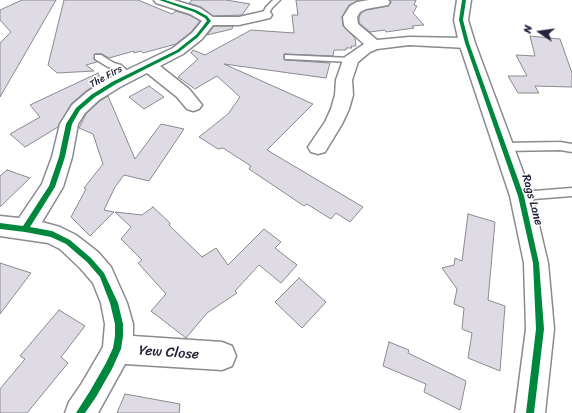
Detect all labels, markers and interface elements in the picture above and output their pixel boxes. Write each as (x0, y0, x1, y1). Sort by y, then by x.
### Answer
north arrow (520, 12, 560, 52)
text: N (518, 23, 538, 35)
street label: The Firs (88, 63, 124, 91)
street label: Rags Lane (518, 173, 546, 227)
street label: Yew Close (138, 343, 200, 363)

